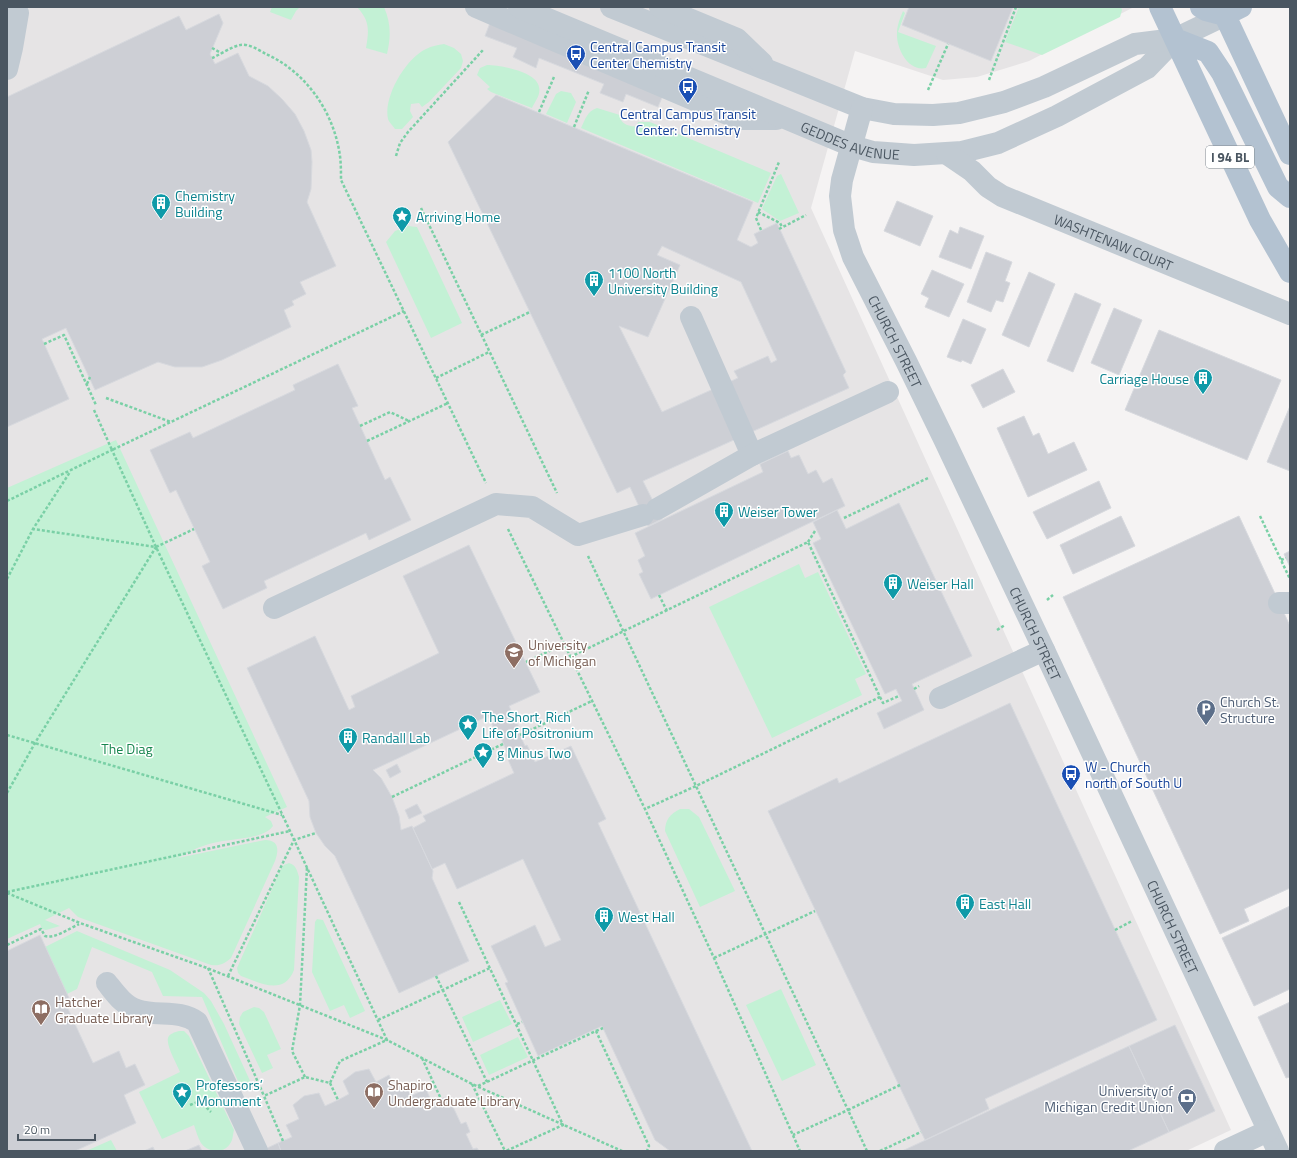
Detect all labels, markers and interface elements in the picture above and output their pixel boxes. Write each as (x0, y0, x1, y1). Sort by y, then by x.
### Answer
place label: Central Campus Transit Center Chemistry (590, 36, 726, 73)
bus stop icon: Central Campus Transit Center Chemistry (565, 43, 587, 71)
bus stop icon: Central Campus Transit Center: Chemistry (677, 76, 699, 104)
place label: Central Campus Transit Center: Chemistry (620, 103, 756, 140)
street label: GEDDES AVENUE (798, 115, 901, 164)
road number: I 94 BL (1206, 146, 1254, 168)
place label: Chemistry Building (175, 185, 235, 222)
building icon: Chemistry Building (150, 192, 172, 220)
place icon: Arriving Home (391, 205, 413, 233)
place label: Arriving Home (416, 206, 500, 227)
street label: WASHTENAW COURT (1051, 208, 1177, 276)
place label: 1100 North University Building (608, 262, 718, 299)
building icon: 1100 North University Building (583, 269, 605, 297)
street label: CHURCH STREET (864, 291, 928, 392)
building icon: Carriage House (1192, 367, 1214, 395)
place label: Carriage House (1099, 368, 1189, 389)
building icon: Weiser Tower (713, 500, 735, 528)
place label: Weiser Tower (738, 501, 818, 522)
building icon: Weiser Hall (882, 572, 904, 600)
place label: Weiser Hall (907, 573, 974, 594)
street label: CHURCH STREET (1005, 583, 1067, 684)
place label: University of Michigan (528, 634, 596, 671)
school or university icon: University of Michigan (503, 641, 525, 669)
place label: Church St. Structure (1220, 691, 1279, 728)
parking icon: Church St. Structure (1195, 698, 1217, 726)
place label: The Short, Rich Life of Positronium (482, 706, 593, 743)
place icon: The Short, Rich Life of Positronium (457, 713, 479, 741)
building icon: Randall Lab (337, 726, 359, 754)
place label: Randall Lab (362, 727, 430, 748)
park label: The Diag (101, 738, 153, 759)
place icon: g Minus Two (472, 741, 494, 769)
place label: g Minus Two (497, 742, 571, 763)
place label: W - Church north of South U (1085, 756, 1182, 793)
bus stop icon: W - Church north of South U (1060, 763, 1082, 791)
street label: CHURCH STREET (1142, 876, 1204, 978)
building icon: East Hall (954, 892, 976, 920)
place label: East Hall (979, 893, 1031, 914)
building icon: West Hall (593, 905, 615, 933)
place label: West Hall (618, 906, 675, 927)
place label: Hatcher Graduate Library (55, 991, 153, 1028)
library icon: Hatcher Graduate Library (30, 998, 52, 1026)
place label: Professors’ Monument (196, 1074, 263, 1111)
place label: Shapiro Undergraduate Library (388, 1074, 521, 1111)
place label: University of Michigan Credit Union (1044, 1080, 1173, 1117)
place icon: Professors’ Monument (171, 1081, 193, 1109)
library icon: Shapiro Undergraduate Library (363, 1081, 385, 1109)
bank icon: University of Michigan Credit Union (1176, 1087, 1198, 1115)
scale bar (18, 1116, 95, 1142)
text: 20 m (24, 1120, 50, 1139)

